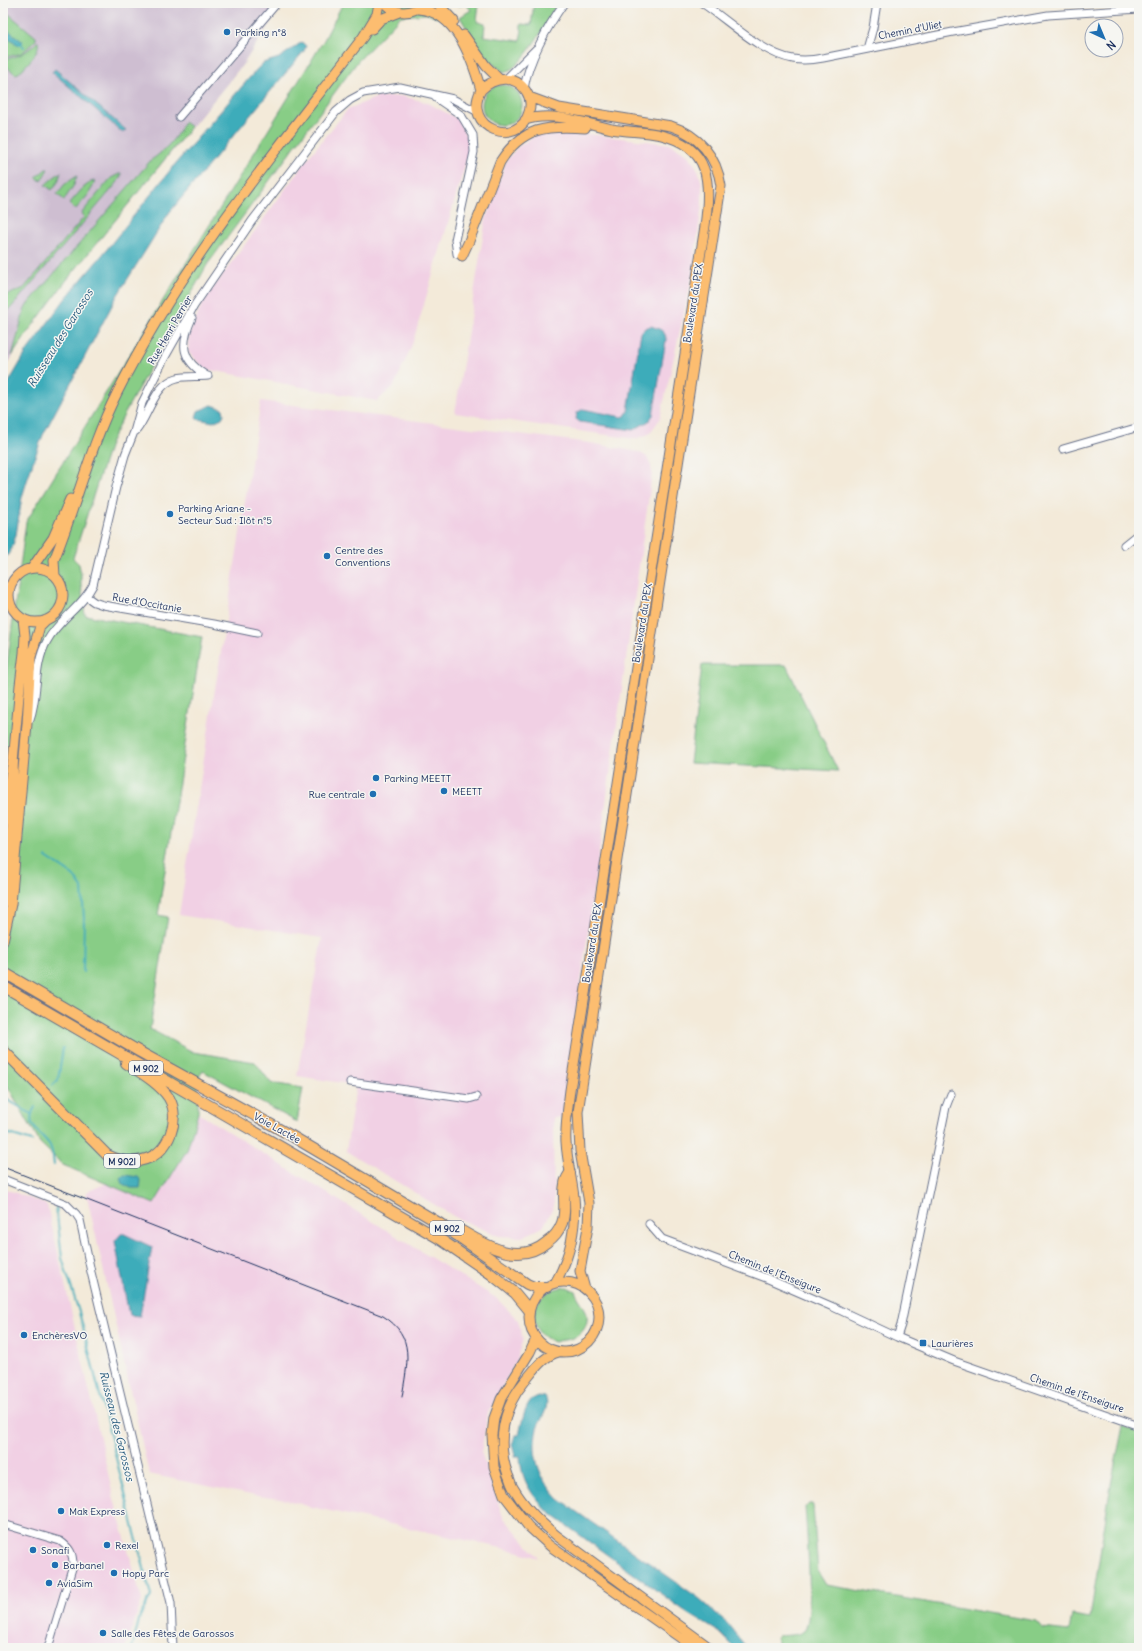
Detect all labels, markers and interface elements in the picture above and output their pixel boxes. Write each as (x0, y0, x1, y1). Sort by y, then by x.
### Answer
street label: Chemin d'Uliet (877, 17, 944, 43)
north arrow (1084, 18, 1124, 58)
place label: Parking n°8 (235, 26, 287, 39)
marker: Parking n°8 (222, 27, 232, 37)
text: N (1103, 38, 1119, 53)
street label: Boulevard du PEX (680, 261, 706, 344)
water label: Ruisseau des Garossos (24, 286, 96, 390)
street label: Rue Henri Perrier (145, 293, 195, 367)
place label: Parking Ariane - Secteur Sud : Ilôt n°5 (178, 502, 272, 527)
marker: Parking Ariane - Secteur Sud : Ilôt n°5 (165, 509, 175, 519)
place label: Centre des Conventions (335, 544, 391, 569)
marker: Centre des Conventions (322, 551, 332, 561)
street label: Boulevard du PEX (629, 581, 655, 664)
street label: Rue d'Occitanie (111, 591, 183, 615)
place label: Parking MEETT (384, 772, 451, 785)
marker: Parking MEETT (371, 773, 381, 783)
place label: MEETT (452, 785, 482, 798)
marker: MEETT (439, 786, 449, 796)
place label: Rue centrale (308, 788, 365, 801)
marker: Rue centrale (368, 789, 378, 799)
street label: Boulevard du PEX (579, 901, 605, 984)
road number: M 902 (129, 1061, 163, 1075)
street label: Voie Lactée (251, 1110, 303, 1146)
road number: M 902l (104, 1154, 140, 1168)
road number: M 902 (430, 1221, 464, 1235)
street label: Chemin de l'Enseigure (727, 1247, 823, 1297)
place label: EnchèresVO (32, 1329, 87, 1342)
marker: EnchèresVO (19, 1330, 29, 1340)
place label: Laurières (931, 1337, 974, 1350)
marker: Laurières (918, 1338, 928, 1348)
water label: Ruisseau des Garossos (97, 1369, 138, 1483)
street label: Chemin de l'Enseigure (1028, 1371, 1126, 1415)
place label: Mak Express (69, 1505, 125, 1518)
marker: Mak Express (56, 1506, 66, 1516)
place label: Rexel (115, 1539, 139, 1552)
marker: Rexel (102, 1540, 112, 1550)
place label: Sonafi (41, 1544, 69, 1557)
marker: Sonafi (28, 1545, 38, 1555)
place label: Barbanel (63, 1559, 104, 1572)
marker: Barbanel (50, 1560, 60, 1570)
place label: Hopy Parc (122, 1567, 169, 1580)
marker: Hopy Parc (109, 1568, 119, 1578)
place label: AviaSim (57, 1577, 93, 1590)
marker: AviaSim (44, 1578, 54, 1588)
place label: Salle des Fêtes de Garossos (111, 1627, 235, 1640)
marker: Salle des Fêtes de Garossos (98, 1628, 108, 1638)

